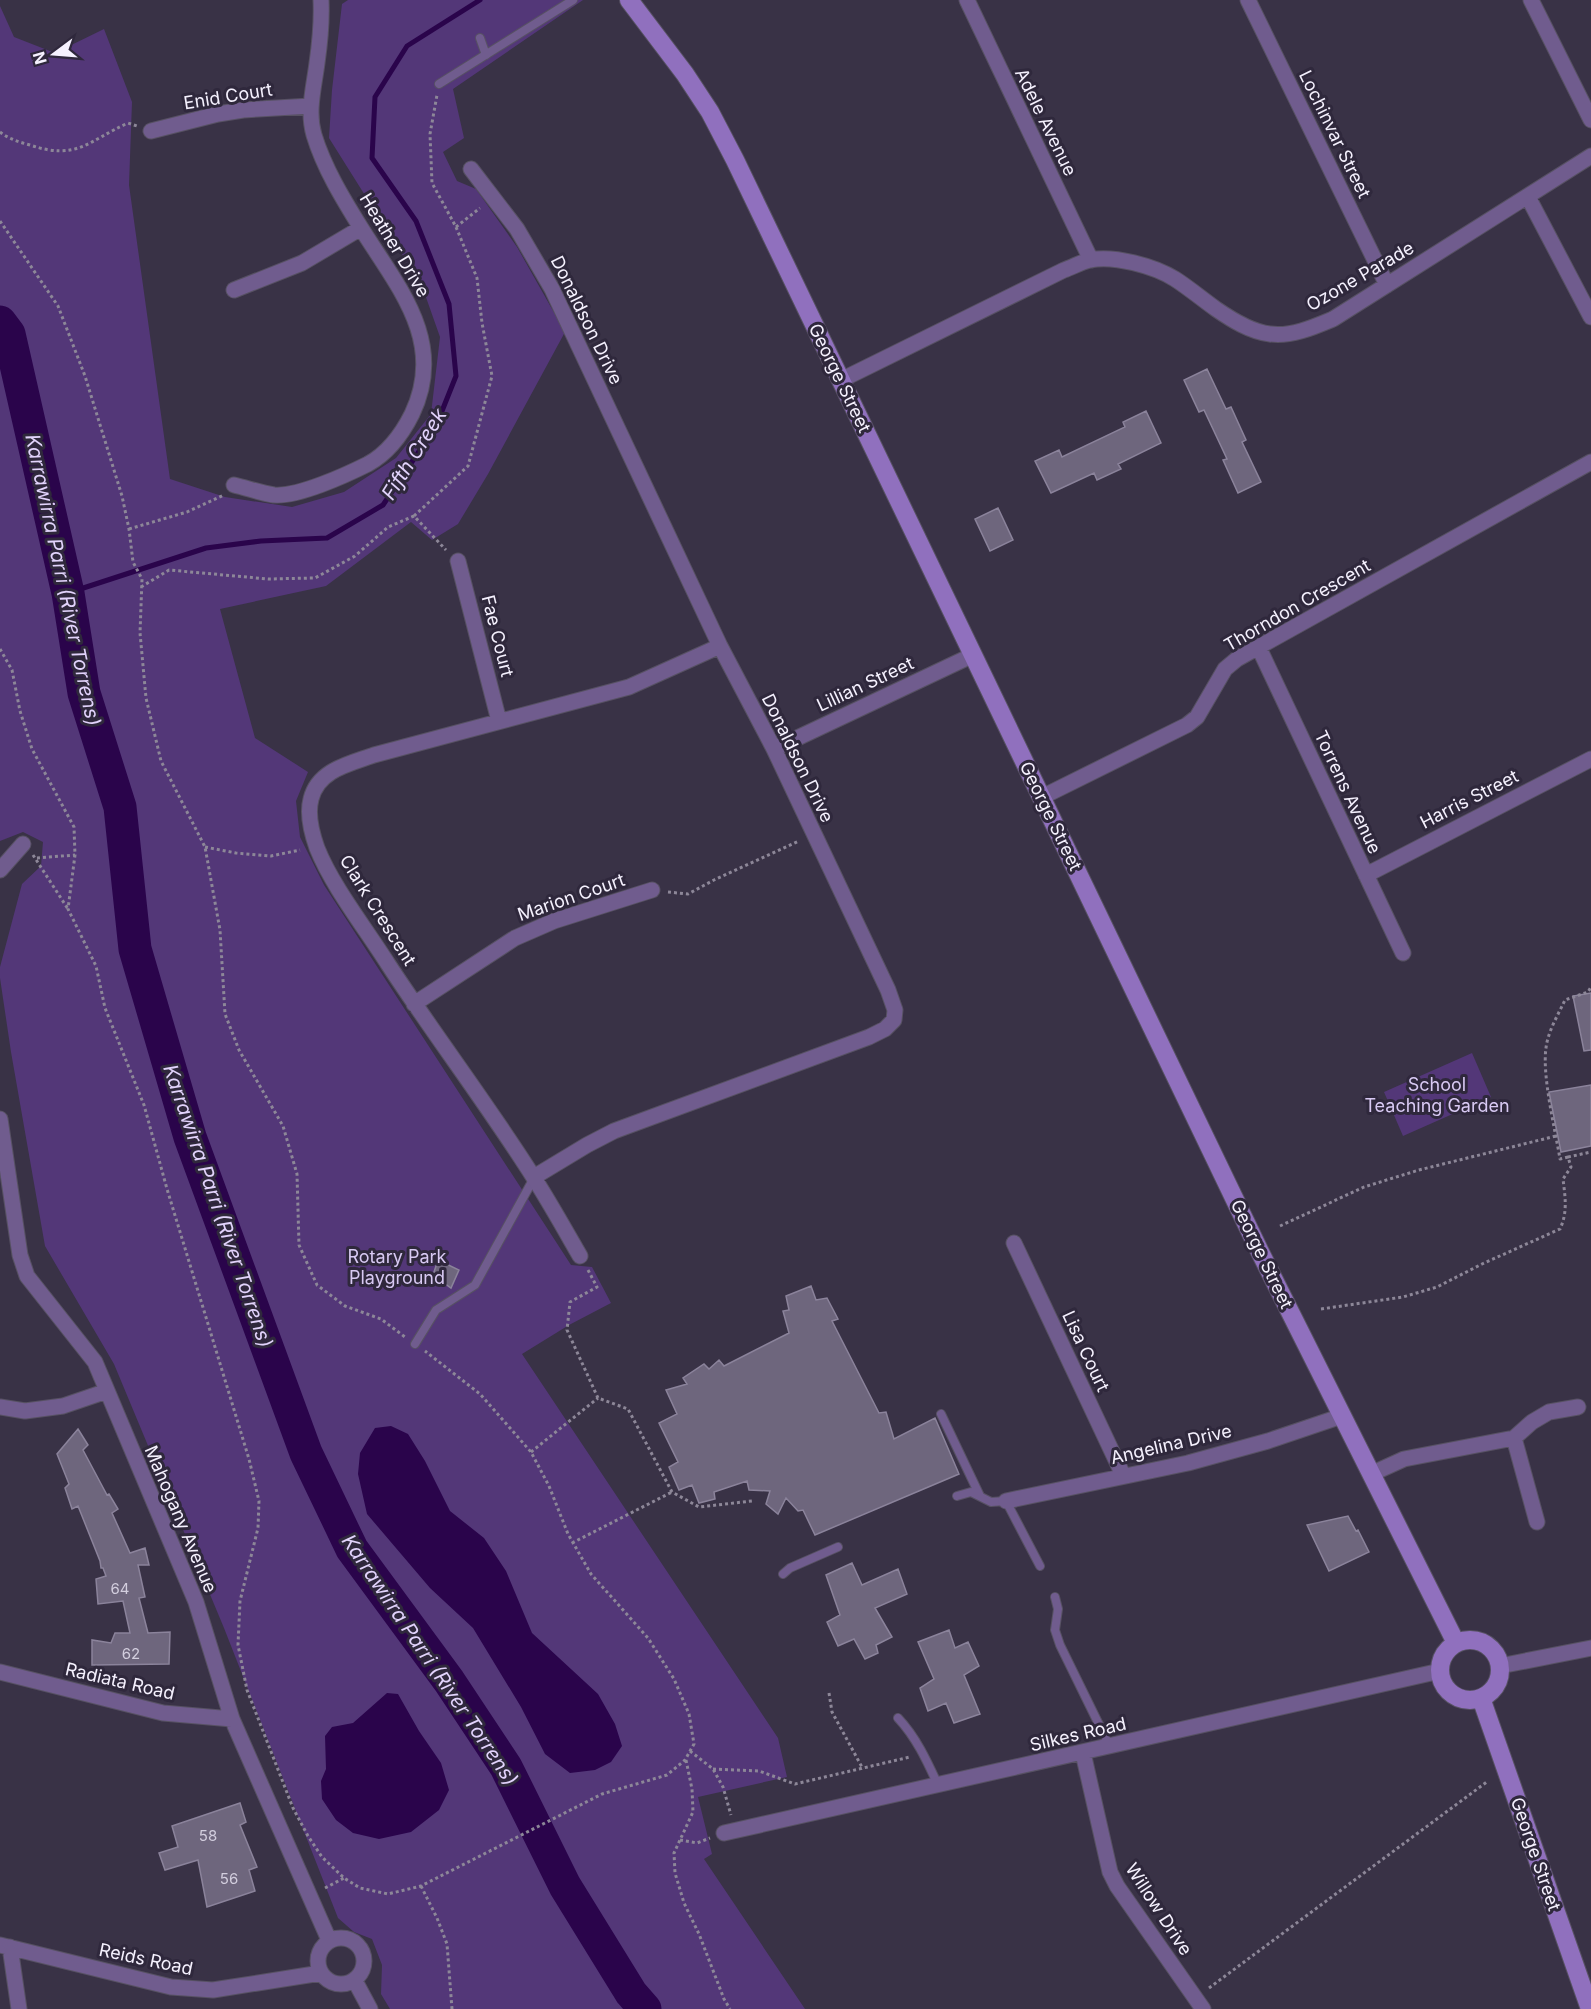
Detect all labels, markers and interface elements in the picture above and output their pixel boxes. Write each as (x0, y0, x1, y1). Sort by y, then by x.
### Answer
north arrow (24, 24, 84, 84)
text: N (28, 50, 51, 67)
street label: Adele Avenue (1011, 65, 1081, 179)
street label: Lochinvar Street (1295, 67, 1375, 201)
street label: Enid Court (182, 79, 274, 113)
street label: Heather Drive (356, 189, 434, 301)
street label: Ozone Parade (1303, 237, 1417, 315)
street label: Donaldson Drive (547, 252, 627, 388)
street label: George Street (805, 320, 875, 436)
water label: Fifth Creek (376, 403, 452, 504)
water label: Karrawirra Parri (River Torrens) (20, 432, 106, 728)
street label: Thorndon Crescent (1220, 555, 1374, 655)
street label: Fae Court (478, 593, 518, 679)
street label: Lillian Street (813, 652, 917, 716)
street label: Donaldson Drive (758, 690, 838, 826)
street label: Torrens Avenue (1310, 727, 1386, 857)
street label: George Street (1016, 758, 1086, 874)
street label: Harris Street (1416, 765, 1522, 833)
street label: Clark Crescent (336, 851, 420, 969)
street label: Marion Court (515, 869, 627, 925)
water label: Karrawirra Parri (River Torrens) (158, 1061, 278, 1351)
park label: School Teaching Garden (1364, 1074, 1510, 1116)
street label: George Street (1227, 1196, 1297, 1312)
park label: Rotary Park Playground (348, 1246, 447, 1288)
street label: Lisa Court (1058, 1307, 1114, 1395)
street label: Angelina Drive (1108, 1420, 1234, 1468)
street label: Mahogany Avenue (141, 1442, 221, 1596)
water label: Karrawirra Parri (River Torrens) (337, 1530, 523, 1790)
house number: 64 (111, 1579, 130, 1598)
house number: 62 (122, 1644, 140, 1663)
street label: Radiata Road (63, 1658, 177, 1704)
street label: Silkes Road (1028, 1713, 1128, 1755)
street label: George Street (1507, 1795, 1565, 1914)
house number: 58 (199, 1826, 217, 1845)
street label: Willow Drive (1121, 1859, 1197, 1959)
house number: 56 (220, 1869, 238, 1888)
street label: Reids Road (97, 1939, 195, 1979)

